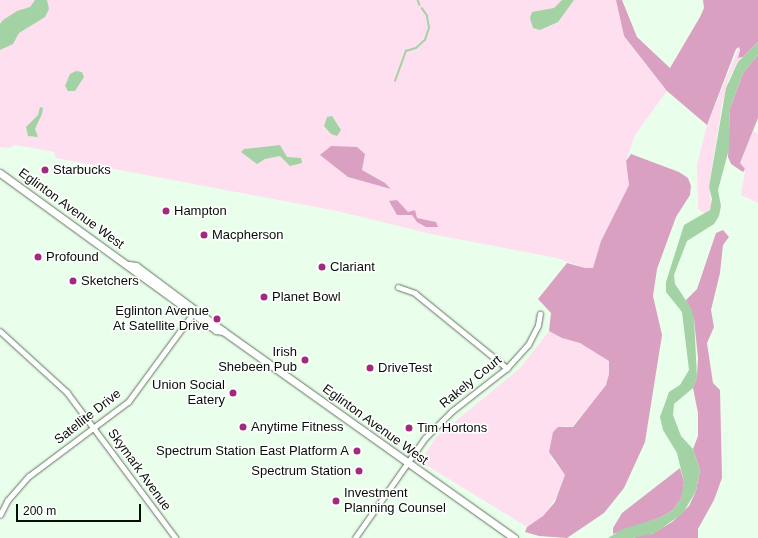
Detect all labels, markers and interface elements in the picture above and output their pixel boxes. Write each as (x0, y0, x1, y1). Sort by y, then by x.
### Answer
place label: Starbucks (53, 162, 111, 178)
street label: Eglinton Avenue West (15, 165, 127, 253)
marker: Starbucks (40, 165, 50, 175)
place label: Hampton (174, 203, 227, 219)
marker: Hampton (161, 206, 171, 216)
place label: Macpherson (212, 227, 284, 243)
marker: Macpherson (199, 230, 209, 240)
place label: Profound (46, 249, 99, 265)
marker: Profound (33, 252, 43, 262)
place label: Clariant (330, 259, 375, 275)
marker: Clariant (317, 262, 327, 272)
place label: Sketchers (81, 273, 139, 289)
marker: Sketchers (68, 276, 78, 286)
place label: Planet Bowl (272, 289, 341, 305)
marker: Planet Bowl (259, 292, 269, 302)
place label: Eglinton Avenue At Satellite Drive (113, 304, 209, 335)
marker: Eglinton Avenue At Satellite Drive (212, 314, 222, 324)
place label: Irish Shebeen Pub (218, 345, 297, 376)
street label: Rakely Court (437, 352, 505, 412)
marker: Irish Shebeen Pub (300, 355, 310, 365)
place label: DriveTest (378, 360, 432, 376)
marker: DriveTest (365, 363, 375, 373)
place label: Union Social Eatery (152, 378, 225, 409)
street label: Eglinton Avenue West (319, 381, 431, 469)
street label: Satellite Drive (52, 386, 124, 448)
marker: Union Social Eatery (228, 388, 238, 398)
place label: Anytime Fitness (251, 419, 343, 435)
place label: Tim Hortons (417, 420, 487, 436)
marker: Anytime Fitness (238, 422, 248, 432)
marker: Tim Hortons (404, 423, 414, 433)
street label: Skymark Avenue (104, 426, 174, 514)
place label: Spectrum Station East Platform A (155, 443, 349, 459)
marker: Spectrum Station East Platform A (352, 446, 362, 456)
place label: Spectrum Station (251, 463, 351, 479)
marker: Spectrum Station (354, 466, 364, 476)
place label: Investment Planning Counsel (344, 486, 446, 517)
scale bar (18, 496, 143, 522)
marker: Investment Planning Counsel (331, 496, 341, 506)
text: 200 m (23, 504, 56, 518)

